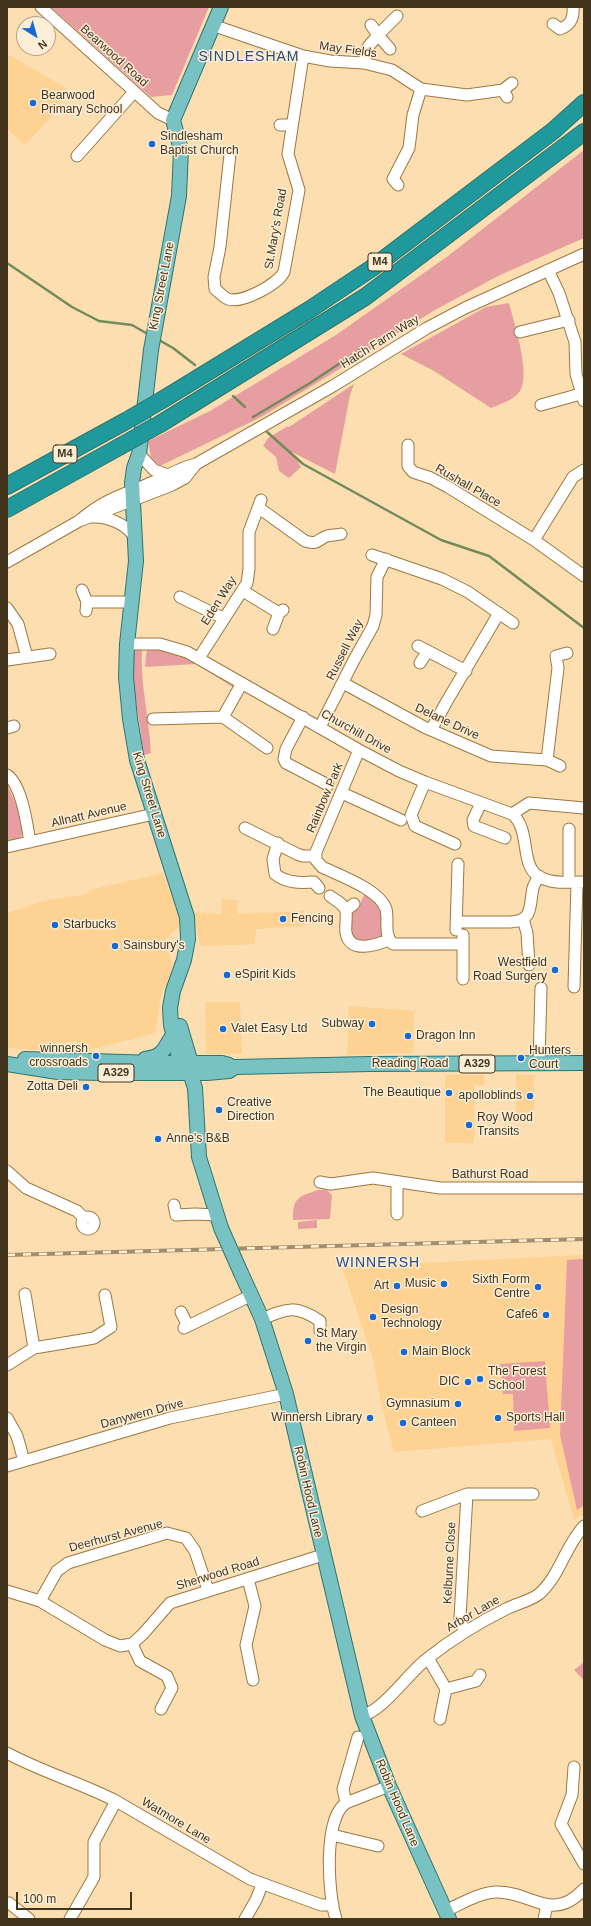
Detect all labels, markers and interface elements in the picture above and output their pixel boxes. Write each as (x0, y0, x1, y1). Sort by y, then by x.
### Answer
north arrow (16, 16, 56, 56)
street label: Bearwood Road (77, 22, 151, 90)
text: N (36, 38, 49, 52)
street label: May Fields (318, 39, 378, 61)
district label: SINDLESHAM (198, 49, 300, 65)
place label: Bearwood Primary School (41, 89, 122, 117)
marker: Bearwood Primary School (28, 98, 38, 108)
place label: Sindlesham Baptist Church (160, 130, 239, 158)
marker: Sindlesham Baptist Church (147, 139, 157, 149)
street label: St.Mary's Road (262, 188, 290, 270)
street label: King Street Lane (146, 241, 178, 331)
road number: M4 (368, 253, 392, 271)
street label: Hatch Farm Way (338, 312, 422, 372)
road number: M4 (53, 445, 77, 463)
street label: Rushall Place (433, 461, 503, 511)
street label: Eden Way (198, 574, 240, 628)
street label: Russell Way (324, 617, 366, 683)
street label: Delane Drive (413, 701, 481, 743)
street label: Churchill Drive (318, 707, 394, 757)
street label: King Street Lane (129, 750, 169, 840)
street label: Rainbow Park (304, 761, 346, 835)
street label: Allnatt Avenue (50, 799, 128, 831)
place label: Fencing (291, 912, 334, 926)
marker: Fencing (278, 914, 288, 924)
place label: Starbucks (63, 918, 116, 932)
marker: Starbucks (50, 920, 60, 930)
place label: Sainsbury's (123, 939, 185, 953)
marker: Sainsbury's (110, 941, 120, 951)
place label: Westfield Road Surgery (473, 956, 547, 984)
marker: Westfield Road Surgery (550, 965, 560, 975)
place label: eSpirit Kids (235, 968, 296, 982)
marker: eSpirit Kids (222, 970, 232, 980)
place label: Subway (321, 1017, 364, 1031)
marker: Subway (367, 1019, 377, 1029)
place label: Valet Easy Ltd (231, 1022, 307, 1036)
marker: Valet Easy Ltd (218, 1024, 228, 1034)
place label: Dragon Inn (416, 1029, 475, 1043)
marker: Dragon Inn (403, 1031, 413, 1041)
place label: winnersh crossroads (29, 1042, 88, 1070)
place label: Hunters Court (529, 1044, 571, 1072)
marker: winnersh crossroads (91, 1051, 101, 1061)
marker: Hunters Court (516, 1053, 526, 1063)
road number: A329 (459, 1055, 495, 1073)
street label: Reading Road (372, 1057, 448, 1071)
road number: A329 (98, 1064, 134, 1082)
place label: Zotta Deli (27, 1080, 78, 1094)
marker: Zotta Deli (81, 1082, 91, 1092)
place label: The Beautique (363, 1086, 441, 1100)
marker: The Beautique (444, 1088, 454, 1098)
place label: apolloblinds (459, 1089, 522, 1103)
marker: apolloblinds (525, 1091, 535, 1101)
place label: Creative Direction (227, 1096, 274, 1124)
marker: Creative Direction (214, 1105, 224, 1115)
place label: Roy Wood Transits (477, 1111, 533, 1139)
marker: Roy Wood Transits (464, 1120, 474, 1130)
place label: Anne's B&B (166, 1132, 230, 1146)
marker: Anne's B&B (153, 1134, 163, 1144)
street label: Bathurst Road (452, 1168, 528, 1182)
district label: WINNERSH (336, 1255, 420, 1271)
place label: Sixth Form Centre (472, 1273, 530, 1301)
place label: Music (405, 1277, 436, 1291)
place label: Art (374, 1279, 389, 1293)
marker: Music (439, 1279, 449, 1289)
marker: Art (392, 1281, 402, 1291)
marker: Sixth Form Centre (533, 1282, 543, 1292)
place label: Design Technology (381, 1303, 442, 1331)
place label: Cafe6 (506, 1308, 538, 1322)
marker: Cafe6 (541, 1310, 551, 1320)
marker: Design Technology (368, 1312, 378, 1322)
place label: St Mary the Virgin (316, 1327, 366, 1355)
marker: St Mary the Virgin (303, 1336, 313, 1346)
place label: Main Block (412, 1345, 471, 1359)
marker: Main Block (399, 1347, 409, 1357)
place label: The Forest School (488, 1365, 546, 1393)
marker: The Forest School (475, 1374, 485, 1384)
place label: DIC (439, 1375, 460, 1389)
marker: DIC (463, 1377, 473, 1387)
street label: Danywern Drive (99, 1396, 185, 1432)
place label: Gymnasium (386, 1397, 450, 1411)
marker: Gymnasium (453, 1399, 463, 1409)
place label: Winnersh Library (271, 1411, 362, 1425)
place label: Sports Hall (506, 1411, 565, 1425)
marker: Winnersh Library (365, 1413, 375, 1423)
marker: Sports Hall (493, 1413, 503, 1423)
place label: Canteen (411, 1416, 456, 1430)
marker: Canteen (398, 1418, 408, 1428)
street label: Robin Hood Lane (290, 1445, 326, 1539)
street label: Deerhurst Avenue (68, 1517, 164, 1555)
street label: Kelburne Close (441, 1522, 459, 1604)
street label: Sherwood Road (175, 1555, 261, 1593)
street label: Arbor Lane (444, 1593, 502, 1635)
street label: Robin Hood Lane (372, 1757, 422, 1849)
street label: Watmore Lane (139, 1795, 213, 1847)
scale bar (18, 1884, 134, 1910)
text: 100 m (23, 1892, 56, 1906)

